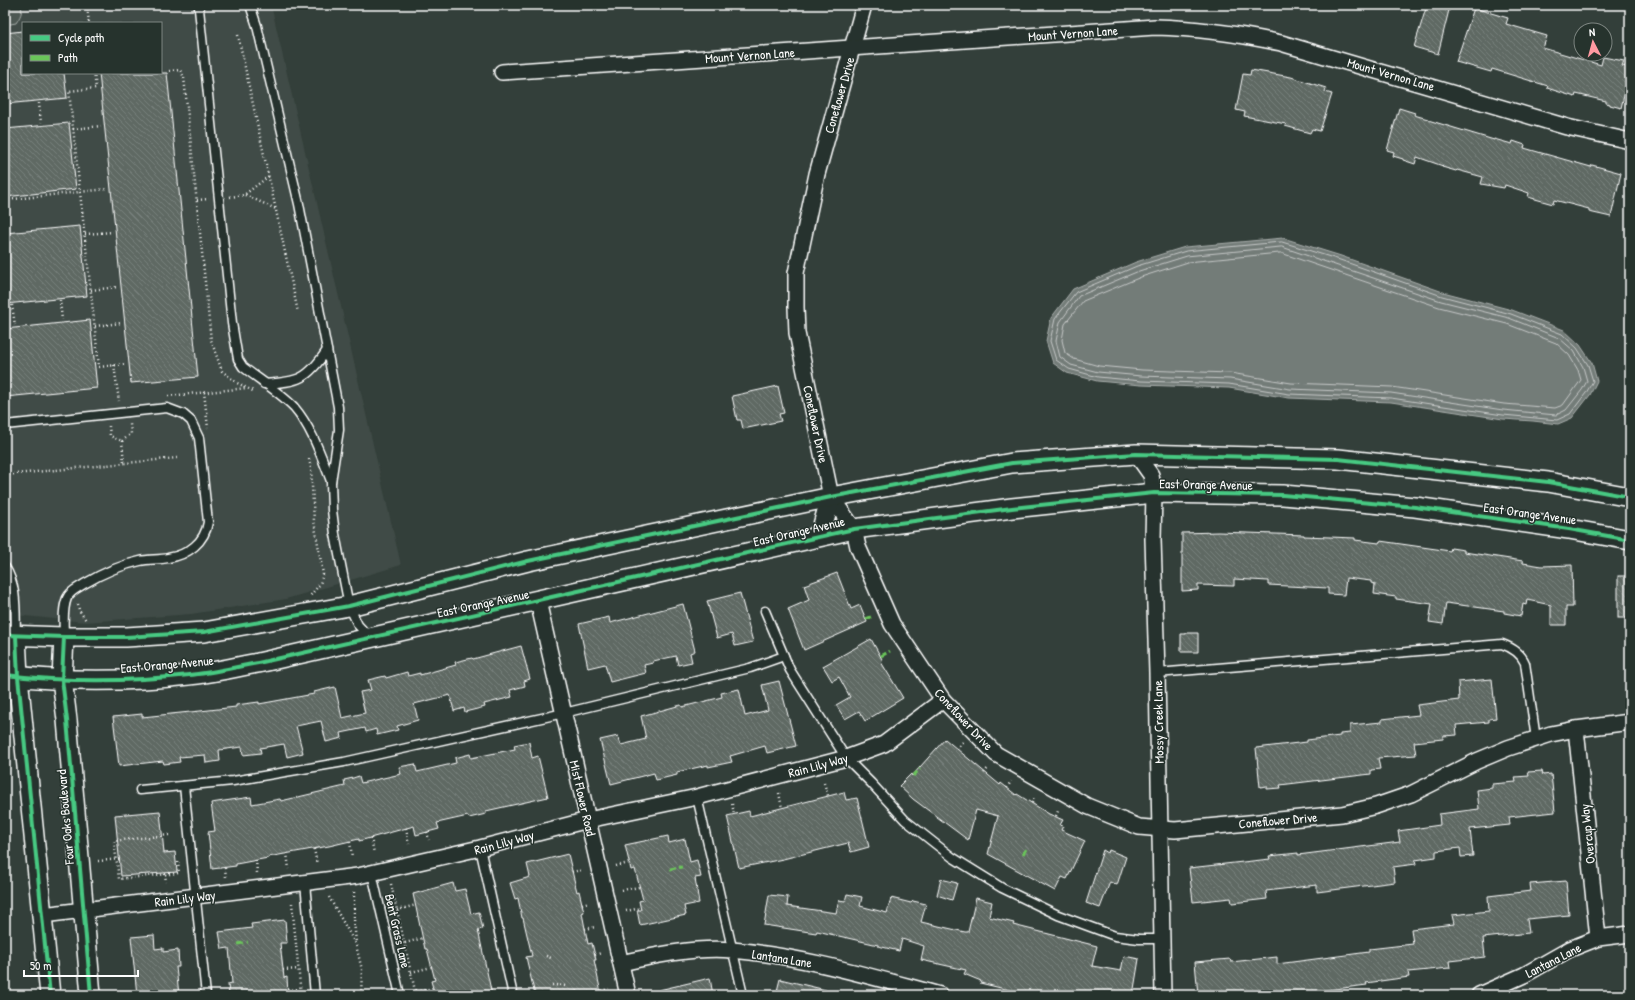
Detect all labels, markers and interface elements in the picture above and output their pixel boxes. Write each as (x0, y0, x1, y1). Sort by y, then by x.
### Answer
street label: Mount Vernon Lane (1027, 21, 1119, 45)
legend (22, 22, 162, 74)
north arrow (1573, 22, 1613, 62)
text: N (1588, 25, 1596, 39)
text: Cycle path (58, 29, 104, 46)
street label: Mount Vernon Lane (704, 43, 796, 67)
text: Path (58, 49, 78, 66)
street label: Mount Vernon Lane (1345, 53, 1437, 95)
street label: Coneflower Drive (819, 55, 859, 135)
street label: Coneflower Drive (799, 384, 833, 464)
street label: East Orange Avenue (1159, 474, 1253, 494)
street label: East Orange Avenue (1482, 498, 1578, 528)
street label: East Orange Avenue (751, 512, 847, 550)
street label: East Orange Avenue (435, 584, 531, 622)
street label: East Orange Avenue (120, 651, 214, 677)
street label: Mossy Creek Lane (1148, 680, 1168, 764)
street label: Coneflower Drive (930, 684, 998, 754)
street label: Rain Lily Way (786, 748, 850, 782)
street label: Mist Flower Road (566, 758, 600, 838)
street label: Four Oaks Boulevard (52, 769, 78, 866)
street label: Overcup Way (1575, 803, 1599, 865)
street label: Coneflower Drive (1238, 808, 1318, 832)
street label: Rain Lily Way (472, 825, 536, 859)
street label: Rain Lily Way (154, 885, 217, 911)
street label: Bent Grass Lane (381, 892, 415, 970)
street label: Lantana Lane (1522, 938, 1584, 982)
street label: Lantana Lane (751, 944, 813, 972)
scale bar (24, 952, 138, 978)
text: 50 m (30, 957, 51, 974)

